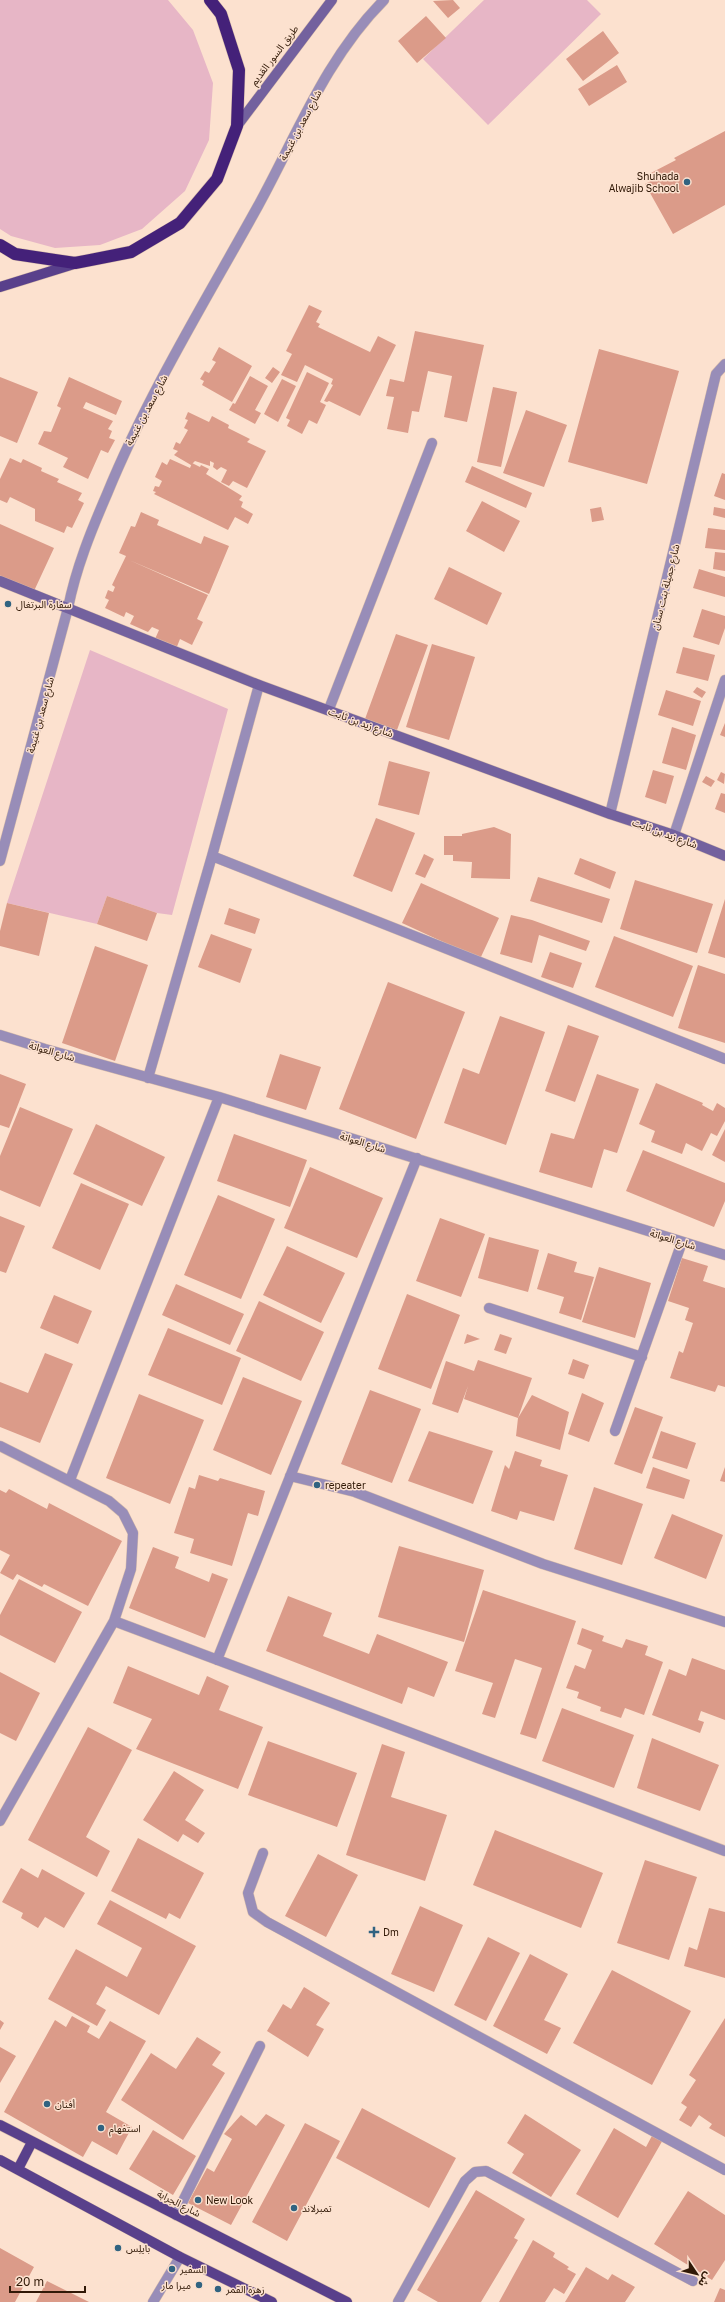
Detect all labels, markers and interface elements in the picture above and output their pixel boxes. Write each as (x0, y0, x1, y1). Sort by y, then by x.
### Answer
street label: طريق السور القديم (247, 22, 302, 89)
street label: شارع سعد بن غنيمة (276, 88, 325, 163)
place label: Shuhada Alwajib School (609, 170, 679, 194)
marker: Shuhada Alwajib School (682, 177, 692, 187)
street label: شارع سعد بن غنيمة (122, 373, 171, 448)
street label: شارع جميلة بنت سنان (648, 543, 683, 632)
place label: سفارة البرتغال (16, 598, 72, 611)
marker: سفارة البرتغال (3, 599, 13, 609)
street label: شارع سعد بن غنيمة (24, 676, 58, 755)
street label: شارع زيد بن ثابت (326, 705, 395, 741)
street label: شارع زيد بن ثابت (630, 816, 699, 852)
street label: شارع العواتة (27, 1039, 76, 1065)
street label: شارع العواتة (338, 1129, 387, 1157)
street label: شارع العواتة (648, 1226, 697, 1254)
place label: repeater (325, 1479, 366, 1491)
marker: repeater (312, 1480, 322, 1490)
marker: Dm (368, 1926, 380, 1938)
place label: Dm (383, 1926, 399, 1938)
place label: أفنان (55, 2098, 75, 2110)
marker: أفنان (42, 2099, 52, 2109)
place label: استفهام (109, 2122, 141, 2137)
marker: استفهام (96, 2123, 106, 2133)
street label: شارع الجرابة (154, 2187, 203, 2221)
place label: New Look (206, 2194, 253, 2206)
marker: New Look (193, 2195, 203, 2205)
place label: تمبرلاند (302, 2202, 332, 2215)
marker: تمبرلاند (289, 2203, 299, 2213)
place label: بايلِس (126, 2242, 151, 2254)
marker: بايلِس (113, 2243, 123, 2253)
north arrow (677, 2254, 717, 2294)
place label: السفير (179, 2263, 206, 2276)
marker: السفير (167, 2264, 177, 2274)
scale bar (10, 2268, 85, 2294)
text: ش (695, 2270, 715, 2290)
text: 20 m (16, 2274, 44, 2289)
place label: ميرا مار (161, 2279, 191, 2292)
marker: ميرا مار (194, 2280, 204, 2290)
place label: زهرة القمر (225, 2283, 265, 2296)
marker: زهرة القمر (213, 2284, 223, 2294)

